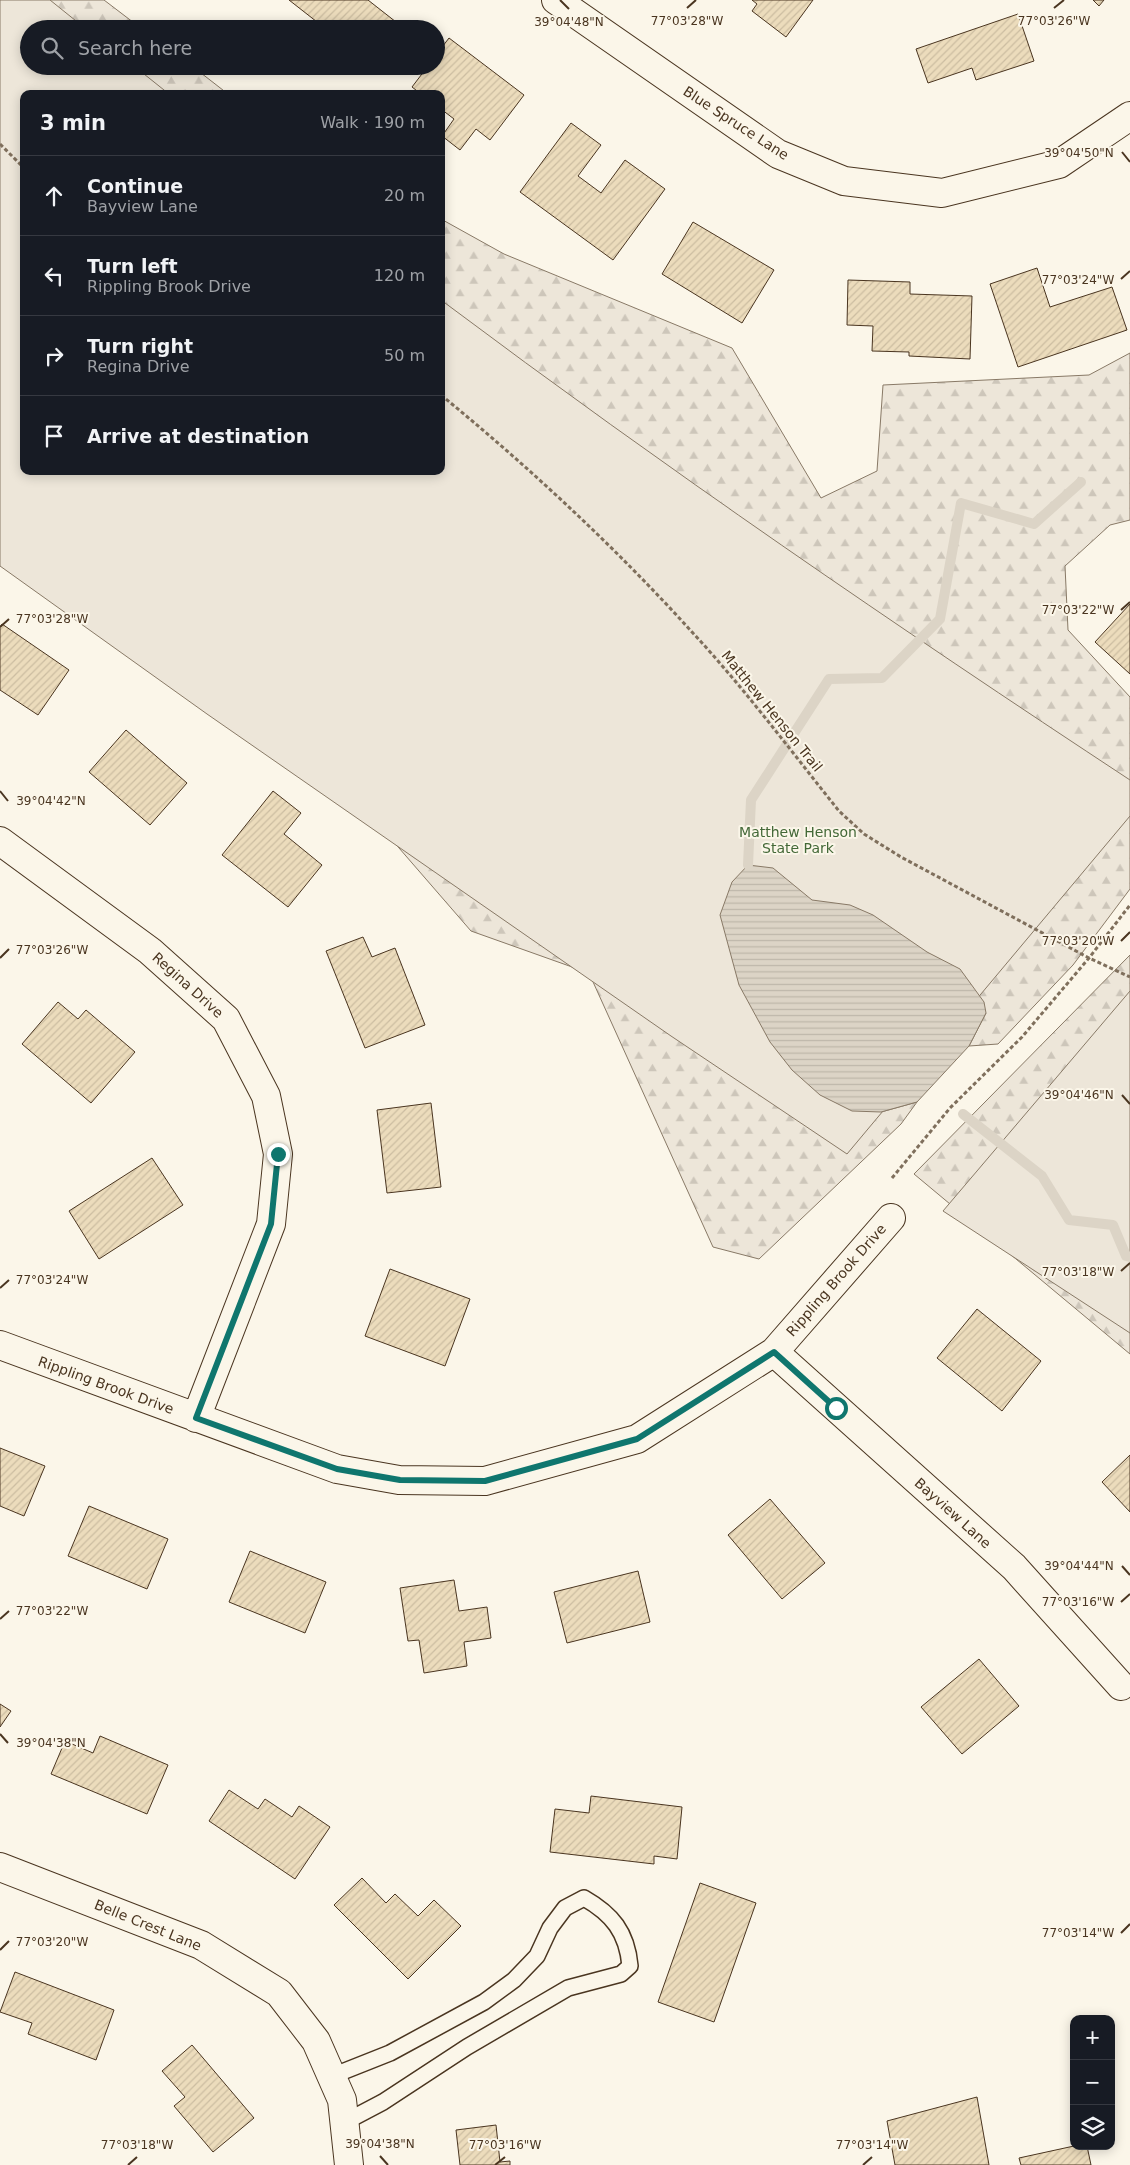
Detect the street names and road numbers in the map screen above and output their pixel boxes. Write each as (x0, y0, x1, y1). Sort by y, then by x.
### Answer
street label: Blue Spruce Lane (680, 83, 792, 163)
street label: Matthew Henson Trail (718, 647, 826, 775)
street label: Regina Drive (149, 949, 227, 1021)
street label: Rippling Brook Drive (783, 1221, 889, 1339)
street label: Rippling Brook Drive (36, 1353, 176, 1417)
street label: Bayview Lane (912, 1475, 994, 1551)
street label: Belle Crest Lane (92, 1896, 204, 1954)

